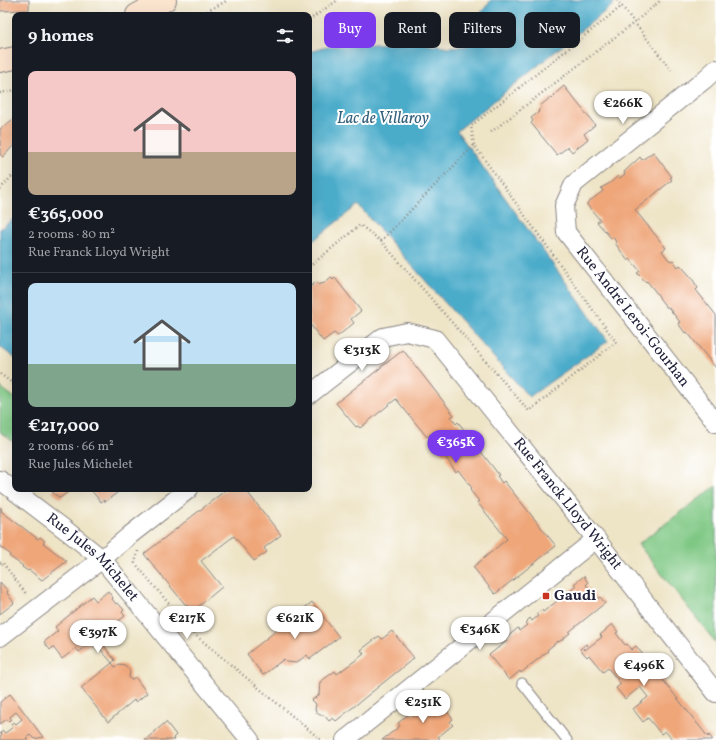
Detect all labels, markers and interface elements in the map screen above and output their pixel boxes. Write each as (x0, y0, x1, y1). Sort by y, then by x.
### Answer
chip: Buy (324, 12, 376, 48)
chip: Rent (384, 12, 441, 48)
chip: Filters (449, 12, 516, 48)
chip: New (524, 12, 580, 48)
text: 9 homes (28, 25, 94, 48)
icon: filters (274, 25, 296, 47)
pin: €266K (595, 91, 651, 125)
text: €266K (603, 95, 643, 113)
icon: home (126, 97, 198, 169)
water label: Lac de Villaroy (337, 108, 429, 130)
text: €365,000 (28, 203, 103, 226)
text: 2 rooms · 80 m² (28, 226, 115, 244)
street label: Rue André Leroi-Gourhan (571, 242, 695, 392)
text: Rue Franck Lloyd Wright (28, 244, 170, 262)
icon: home (126, 309, 198, 381)
pin: €313K (334, 338, 390, 372)
text: €313K (343, 342, 381, 360)
text: €217,000 (28, 415, 99, 438)
pin: €365K (428, 430, 484, 464)
street label: Rue Franck Lloyd Wright (508, 433, 627, 574)
text: €365K (436, 434, 476, 452)
text: 2 rooms · 66 m² (28, 438, 114, 456)
text: Rue Jules Michelet (28, 456, 133, 474)
street label: Rue Jules Michelet (42, 508, 143, 606)
place label: Gaudi (554, 586, 596, 607)
marker: Gaudi (541, 591, 551, 601)
pin: €217K (159, 606, 215, 640)
pin: €621K (267, 606, 323, 640)
text: €217K (168, 610, 206, 628)
text: €621K (276, 610, 314, 628)
pin: €346K (452, 617, 508, 651)
pin: €397K (70, 620, 126, 654)
text: €346K (460, 621, 500, 639)
text: €397K (79, 624, 117, 642)
pin: €496K (616, 653, 672, 687)
text: €496K (623, 657, 665, 675)
pin: €251K (395, 690, 451, 724)
text: €251K (404, 694, 442, 712)

